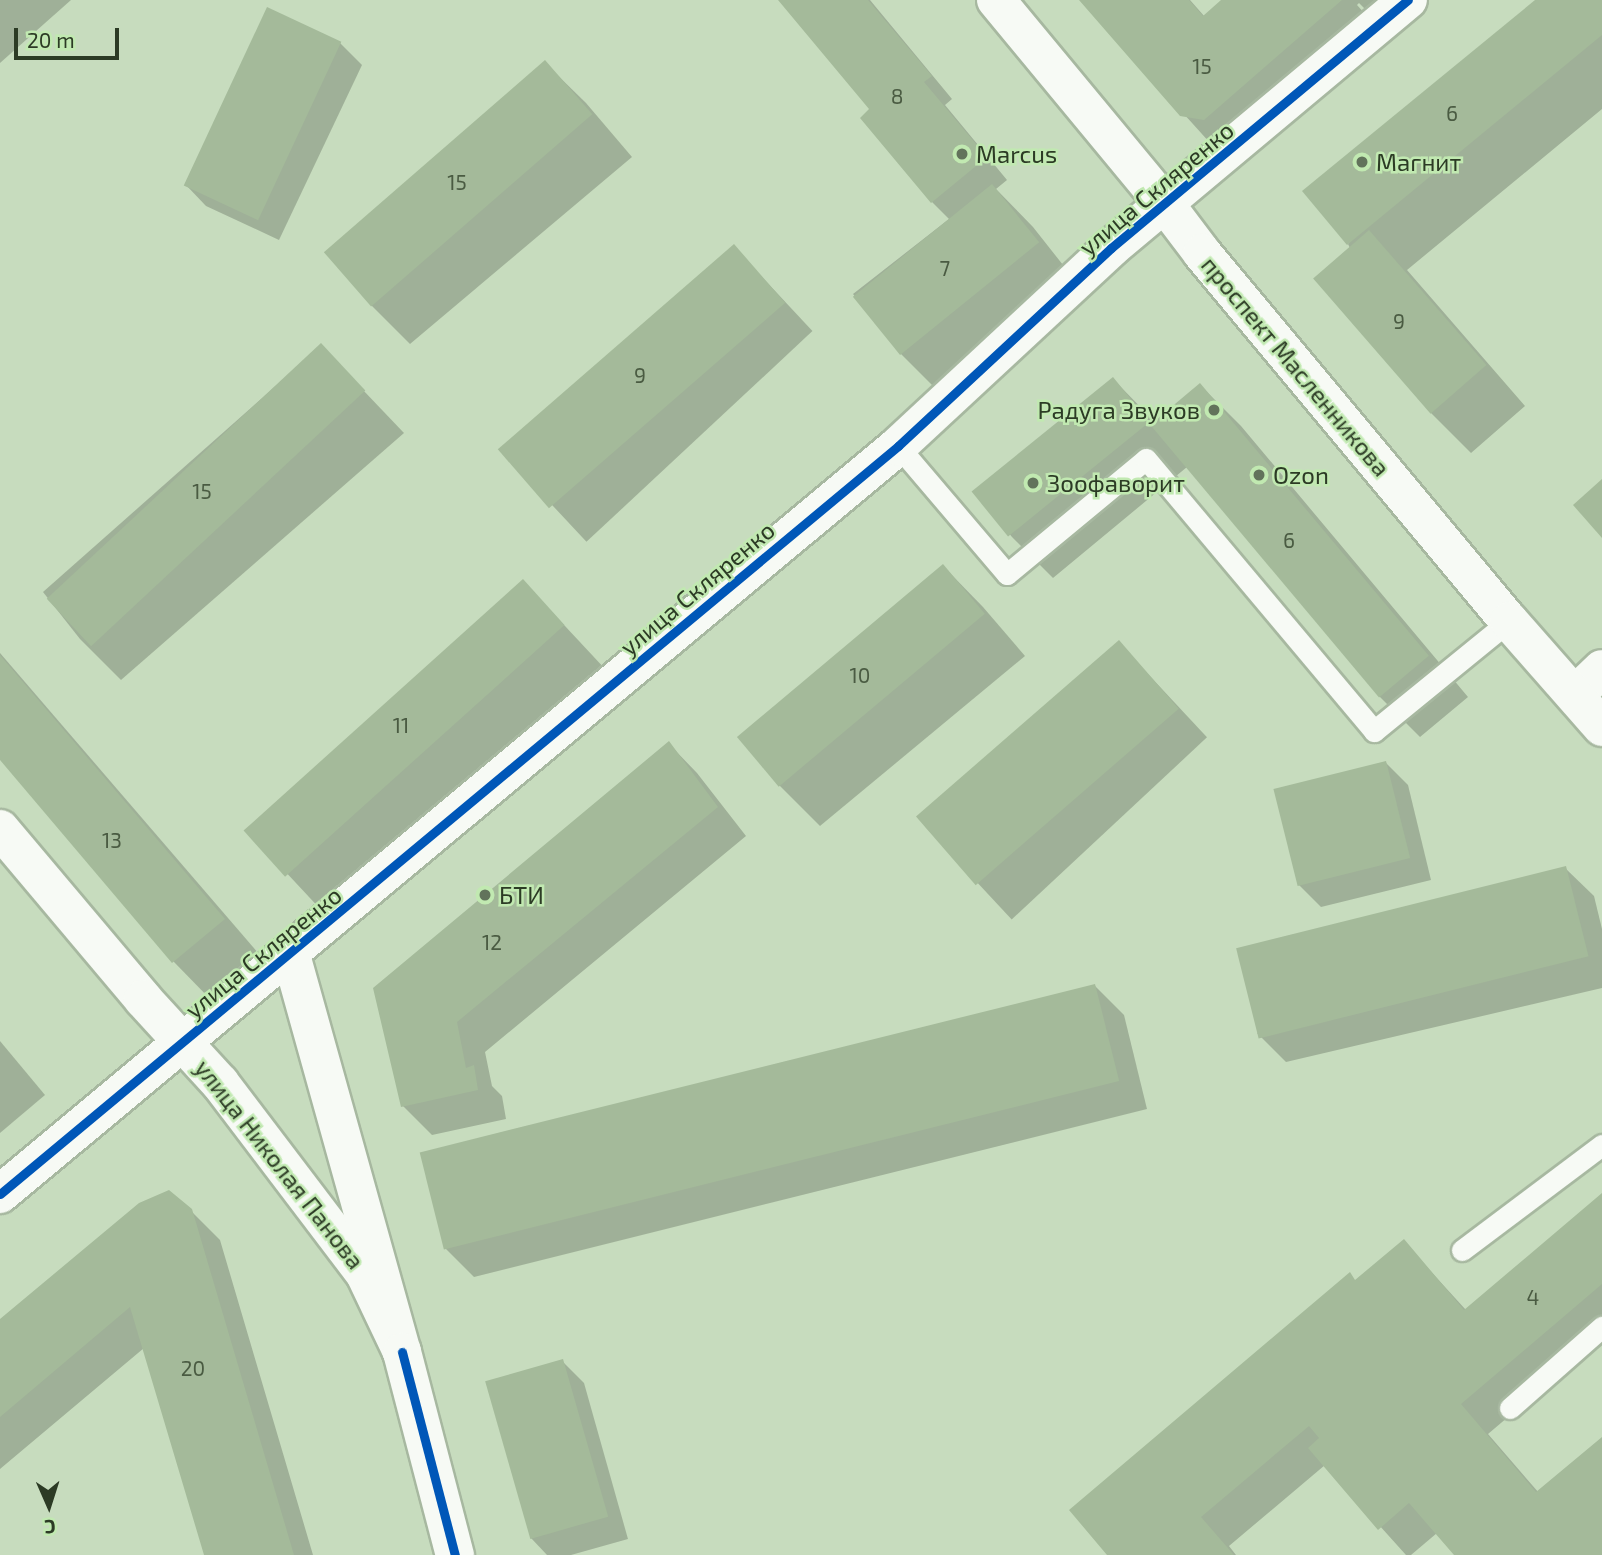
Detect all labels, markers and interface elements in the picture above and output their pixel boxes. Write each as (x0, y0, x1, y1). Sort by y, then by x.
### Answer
scale bar (18, 14, 122, 58)
text: 20 m (27, 27, 75, 52)
house number: 15 (1192, 53, 1212, 79)
house number: 8 (891, 83, 903, 109)
house number: 6 (1446, 100, 1458, 126)
street label: улица Скляренко (1073, 115, 1239, 261)
place label: Marcus (976, 140, 1057, 168)
marker: Marcus (954, 146, 970, 162)
place label: Магнит (1376, 148, 1461, 176)
marker: Магнит (1354, 154, 1370, 170)
house number: 15 (447, 169, 467, 195)
street label: проспект Масленникова (1196, 250, 1396, 482)
house number: 7 (940, 255, 950, 281)
house number: 9 (1393, 308, 1405, 334)
house number: 9 (634, 362, 646, 388)
place label: Радуга Звуков (1037, 396, 1200, 424)
marker: Радуга Звуков (1206, 402, 1222, 418)
place label: Ozon (1273, 461, 1329, 489)
marker: Ozon (1251, 467, 1267, 483)
place label: Зоофаворит (1047, 469, 1185, 497)
marker: Зоофаворит (1025, 475, 1041, 491)
house number: 15 (192, 478, 212, 504)
street label: улица Скляренко (614, 515, 780, 661)
house number: 6 (1283, 527, 1295, 553)
house number: 10 (849, 662, 871, 688)
house number: 11 (393, 712, 409, 738)
house number: 13 (102, 827, 122, 853)
street label: улица Скляренко (179, 880, 347, 1024)
place label: БТИ (499, 881, 544, 909)
marker: БТИ (477, 887, 493, 903)
house number: 12 (482, 929, 502, 955)
street label: улица Николая Панова (189, 1054, 371, 1274)
house number: 4 (1527, 1284, 1539, 1310)
house number: 20 (181, 1355, 205, 1381)
north arrow (14, 1471, 84, 1541)
text: С (44, 1516, 56, 1539)

